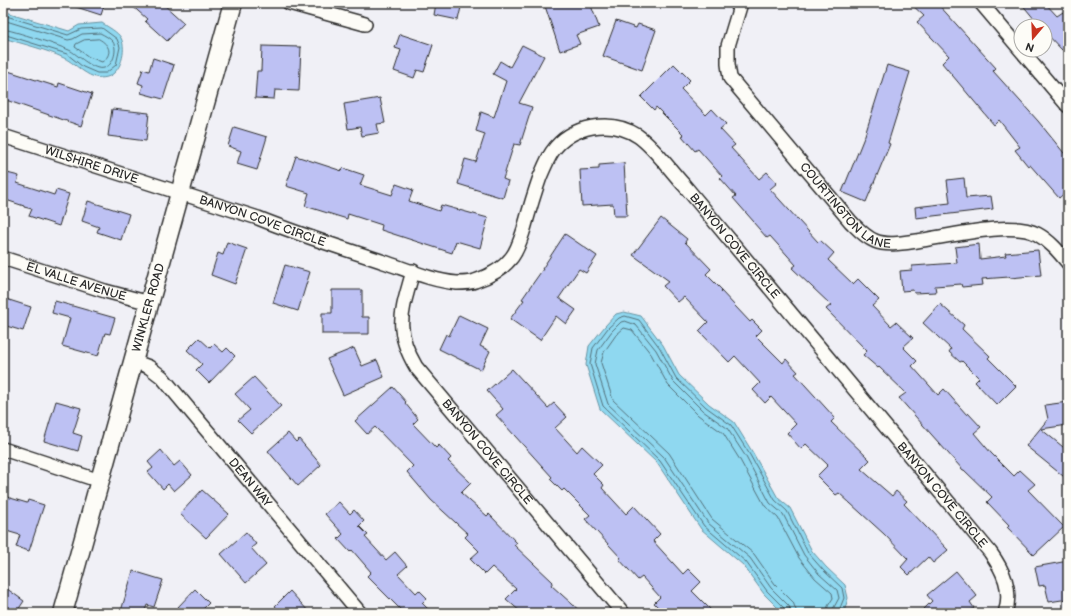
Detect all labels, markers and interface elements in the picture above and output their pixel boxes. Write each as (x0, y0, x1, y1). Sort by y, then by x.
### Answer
north arrow (1013, 18, 1053, 58)
text: N (1024, 39, 1036, 54)
street label: WILSHIRE DRIVE (43, 143, 140, 187)
street label: COURTINGTON LANE (796, 160, 892, 252)
street label: BANYON COVE CIRCLE (686, 190, 783, 302)
street label: BANYON COVE CIRCLE (197, 193, 327, 250)
street label: EL VALLE AVENUE (24, 259, 128, 304)
street label: WINKLER ROAD (129, 261, 168, 354)
street label: BANYON COVE CIRCLE (438, 396, 535, 508)
street label: BANYON COVE CIRCLE (894, 439, 990, 551)
street label: DEAN WAY (225, 455, 275, 511)

